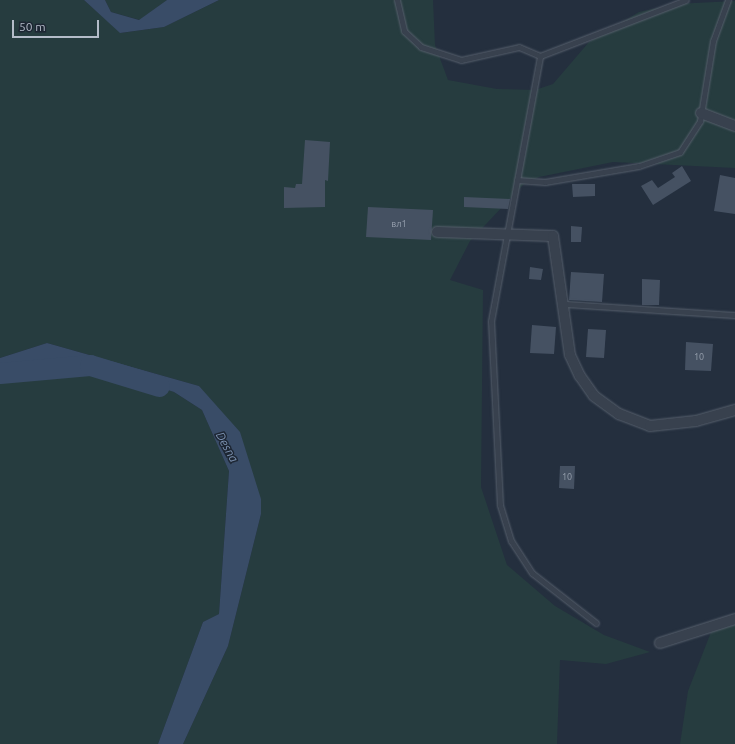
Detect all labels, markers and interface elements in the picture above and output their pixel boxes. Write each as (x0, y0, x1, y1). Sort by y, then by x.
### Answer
scale bar (14, 12, 101, 38)
text: 50 m (19, 20, 46, 33)
house number: вл1 (391, 219, 407, 229)
house number: 10 (694, 352, 704, 362)
water label: Desna (213, 429, 241, 465)
house number: 10 (562, 472, 572, 482)

